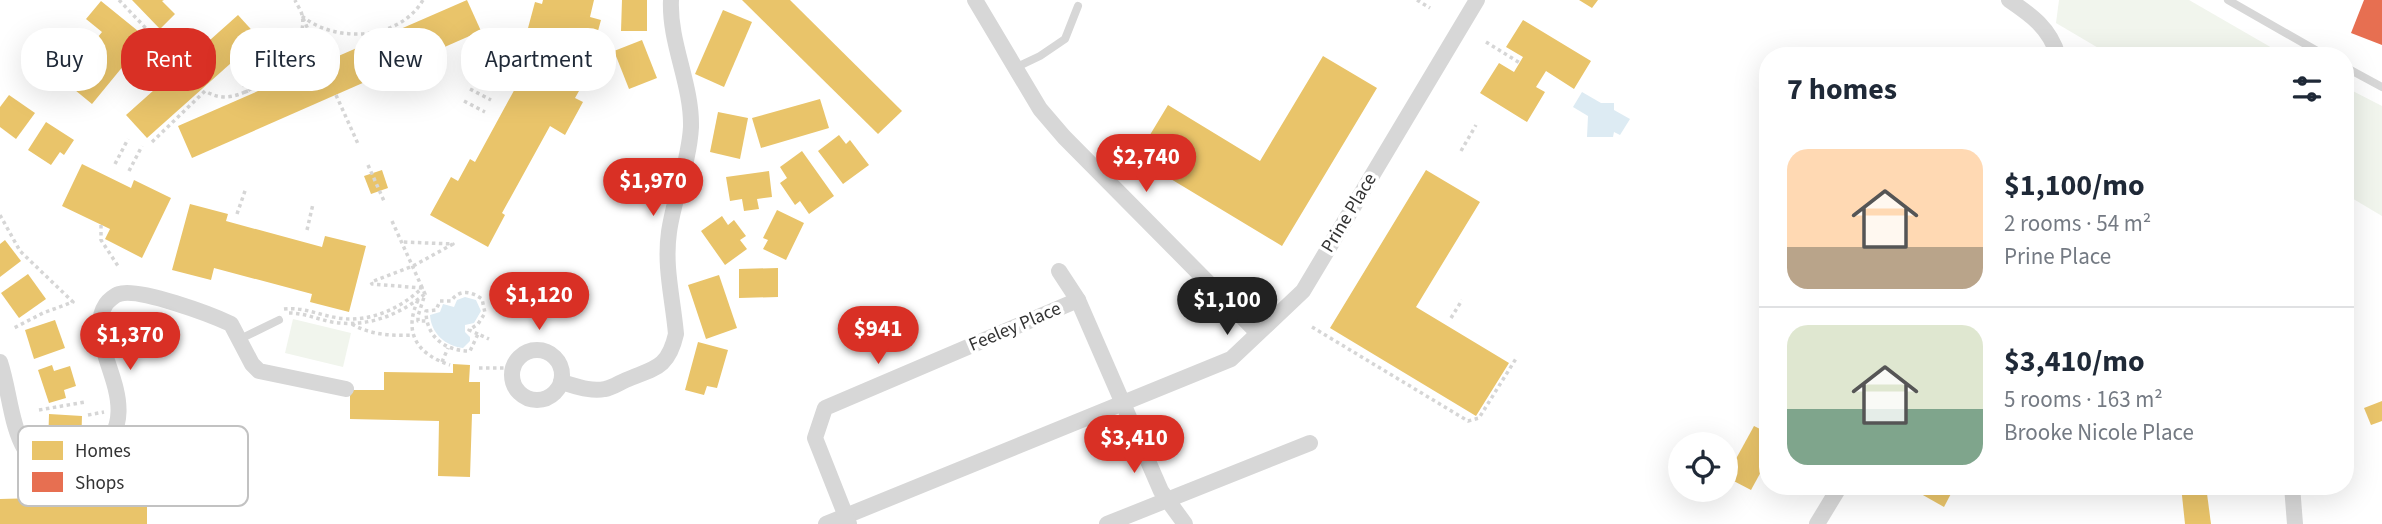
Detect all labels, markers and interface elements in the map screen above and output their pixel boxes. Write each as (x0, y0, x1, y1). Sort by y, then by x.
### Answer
chip: Buy (21, 28, 107, 91)
chip: Rent (121, 28, 216, 91)
chip: Filters (230, 28, 340, 91)
chip: New (354, 28, 447, 91)
chip: Apartment (461, 28, 616, 91)
text: 7 homes (1787, 68, 1897, 111)
icon: filters (2288, 70, 2326, 108)
pin: $2,740 (1089, 134, 1203, 194)
text: $2,740 (1112, 140, 1180, 173)
pin: $1,970 (596, 158, 710, 218)
text: $1,970 (619, 164, 687, 197)
text: $1,100/mo (2004, 164, 2145, 207)
street label: Prine Place (1315, 168, 1383, 258)
icon: home (1843, 177, 1927, 261)
text: 2 rooms · 54 m² (2004, 207, 2151, 240)
text: Prine Place (2004, 240, 2111, 273)
pin: $1,120 (482, 272, 596, 332)
text: $1,120 (505, 278, 573, 311)
pin: $1,100 (1170, 278, 1284, 337)
text: $1,100 (1193, 283, 1261, 316)
street label: Feeley Place (965, 295, 1065, 359)
pin: $941 (837, 306, 919, 366)
pin: $1,370 (73, 312, 187, 372)
text: $941 (854, 312, 902, 345)
text: $1,370 (96, 318, 164, 351)
text: $3,410/mo (2004, 340, 2145, 383)
icon: home (1843, 353, 1927, 437)
text: 5 rooms · 163 m² (2004, 383, 2163, 416)
pin: $3,410 (1077, 416, 1191, 475)
text: Brooke Nicole Place (2004, 416, 2194, 449)
text: $3,410 (1100, 421, 1168, 454)
legend (18, 426, 248, 506)
map controls (1668, 432, 1738, 502)
button: locate (1668, 432, 1738, 502)
text: Homes (75, 438, 131, 465)
text: Shops (75, 470, 124, 497)

